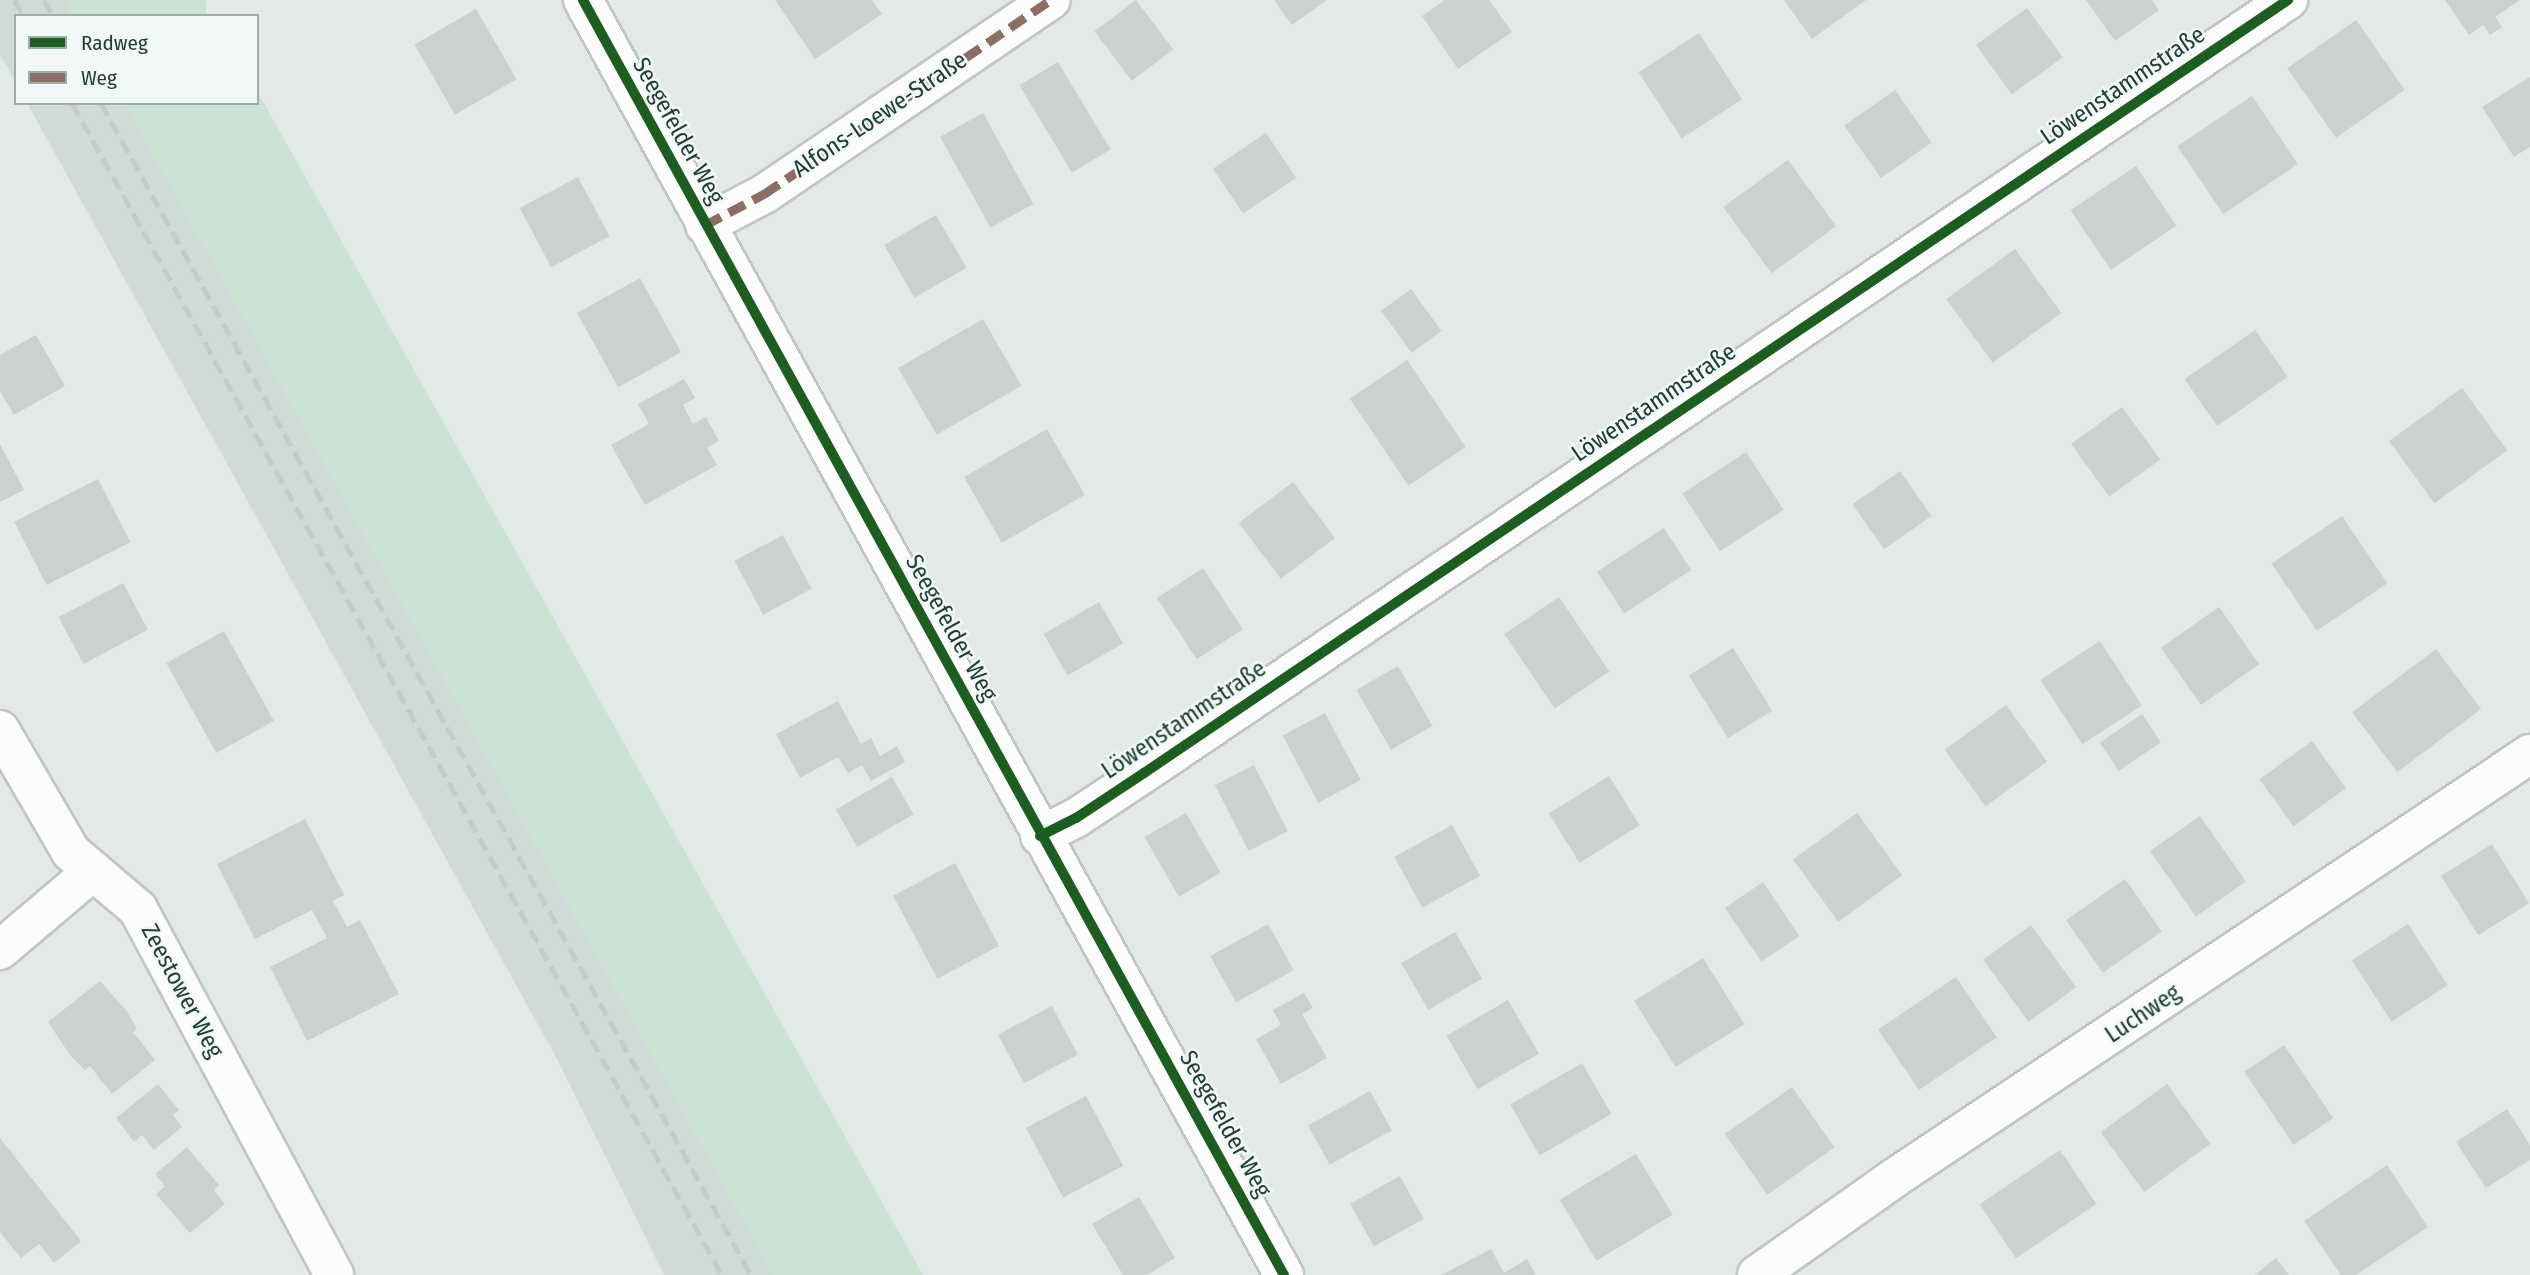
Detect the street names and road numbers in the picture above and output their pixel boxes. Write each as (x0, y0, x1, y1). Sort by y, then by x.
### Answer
street label: Löwenstammstraße (2035, 20, 2211, 152)
street label: Alfons-Loewe-Straße (787, 46, 973, 184)
street label: Seegefelder Weg (626, 53, 730, 209)
street label: Löwenstammstraße (1566, 337, 1742, 469)
street label: Seegefelder Weg (899, 550, 1003, 706)
street label: Löwenstammstraße (1096, 654, 1272, 786)
street label: Zeestower Weg (135, 919, 229, 1063)
street label: Luchweg (2100, 978, 2186, 1050)
street label: Seegefelder Weg (1173, 1046, 1277, 1202)

